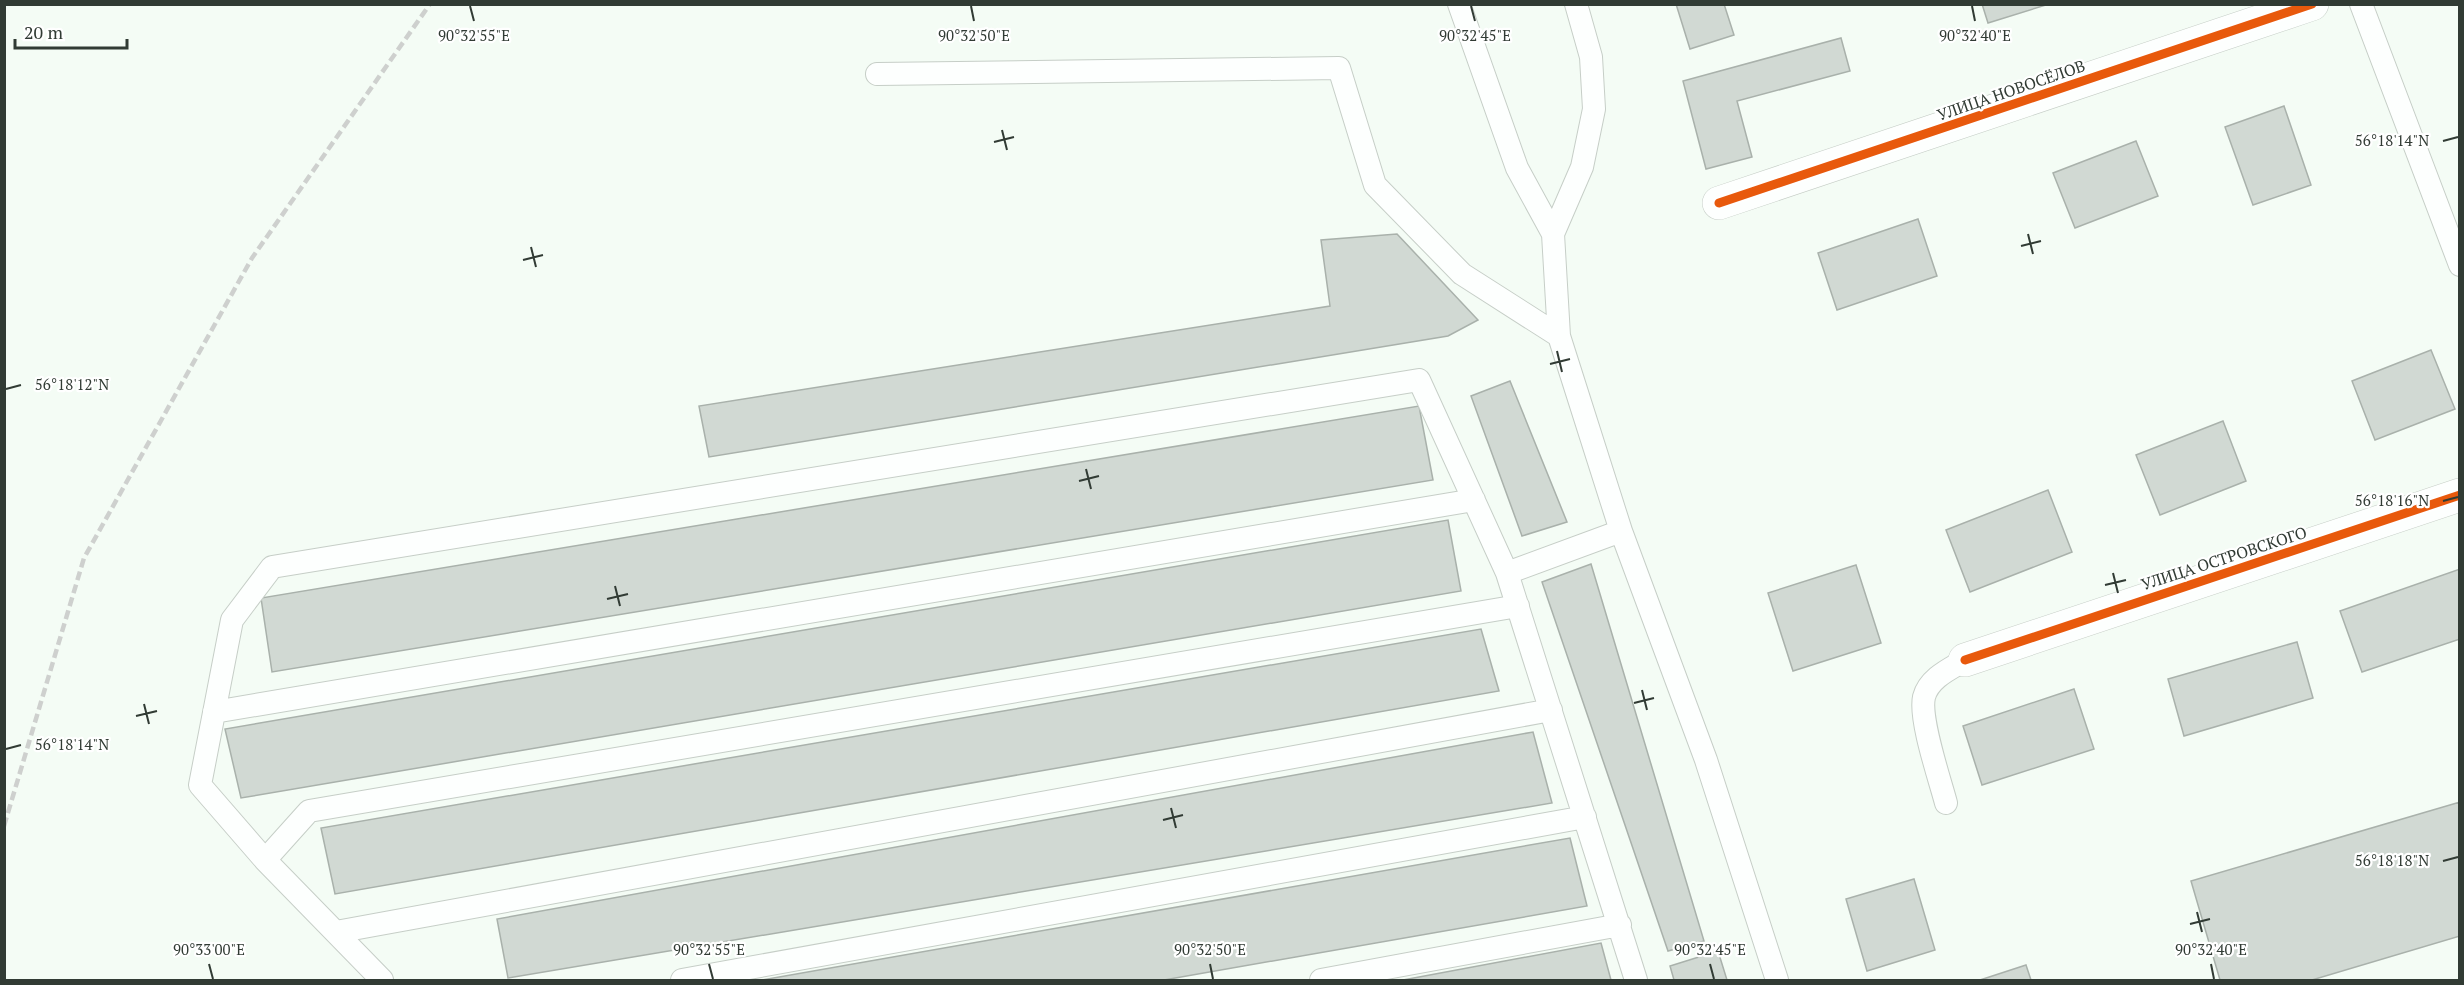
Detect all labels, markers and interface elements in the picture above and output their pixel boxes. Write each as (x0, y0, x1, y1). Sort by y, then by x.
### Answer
scale bar (15, 12, 128, 50)
text: 20 m (24, 20, 64, 44)
text: 90°32'55"E (438, 25, 510, 45)
text: 90°32'50"E (938, 25, 1010, 45)
text: 90°32'45"E (1439, 25, 1511, 45)
text: 90°32'40"E (1939, 25, 2011, 45)
street label: УЛИЦА НОВОСЁЛОВ (1934, 54, 2088, 126)
text: 56°18'14"N (2355, 130, 2429, 150)
text: 56°18'12"N (35, 374, 109, 394)
text: 56°18'16"N (2355, 490, 2429, 510)
street label: УЛИЦА ОСТРОВСКОГО (2138, 521, 2310, 595)
text: 56°18'14"N (35, 734, 109, 754)
text: 56°18'18"N (2355, 850, 2429, 870)
text: 90°33'00"E (173, 939, 245, 959)
text: 90°32'55"E (673, 939, 745, 959)
text: 90°32'50"E (1174, 939, 1246, 959)
text: 90°32'45"E (1674, 939, 1746, 959)
text: 90°32'40"E (2175, 939, 2247, 959)

